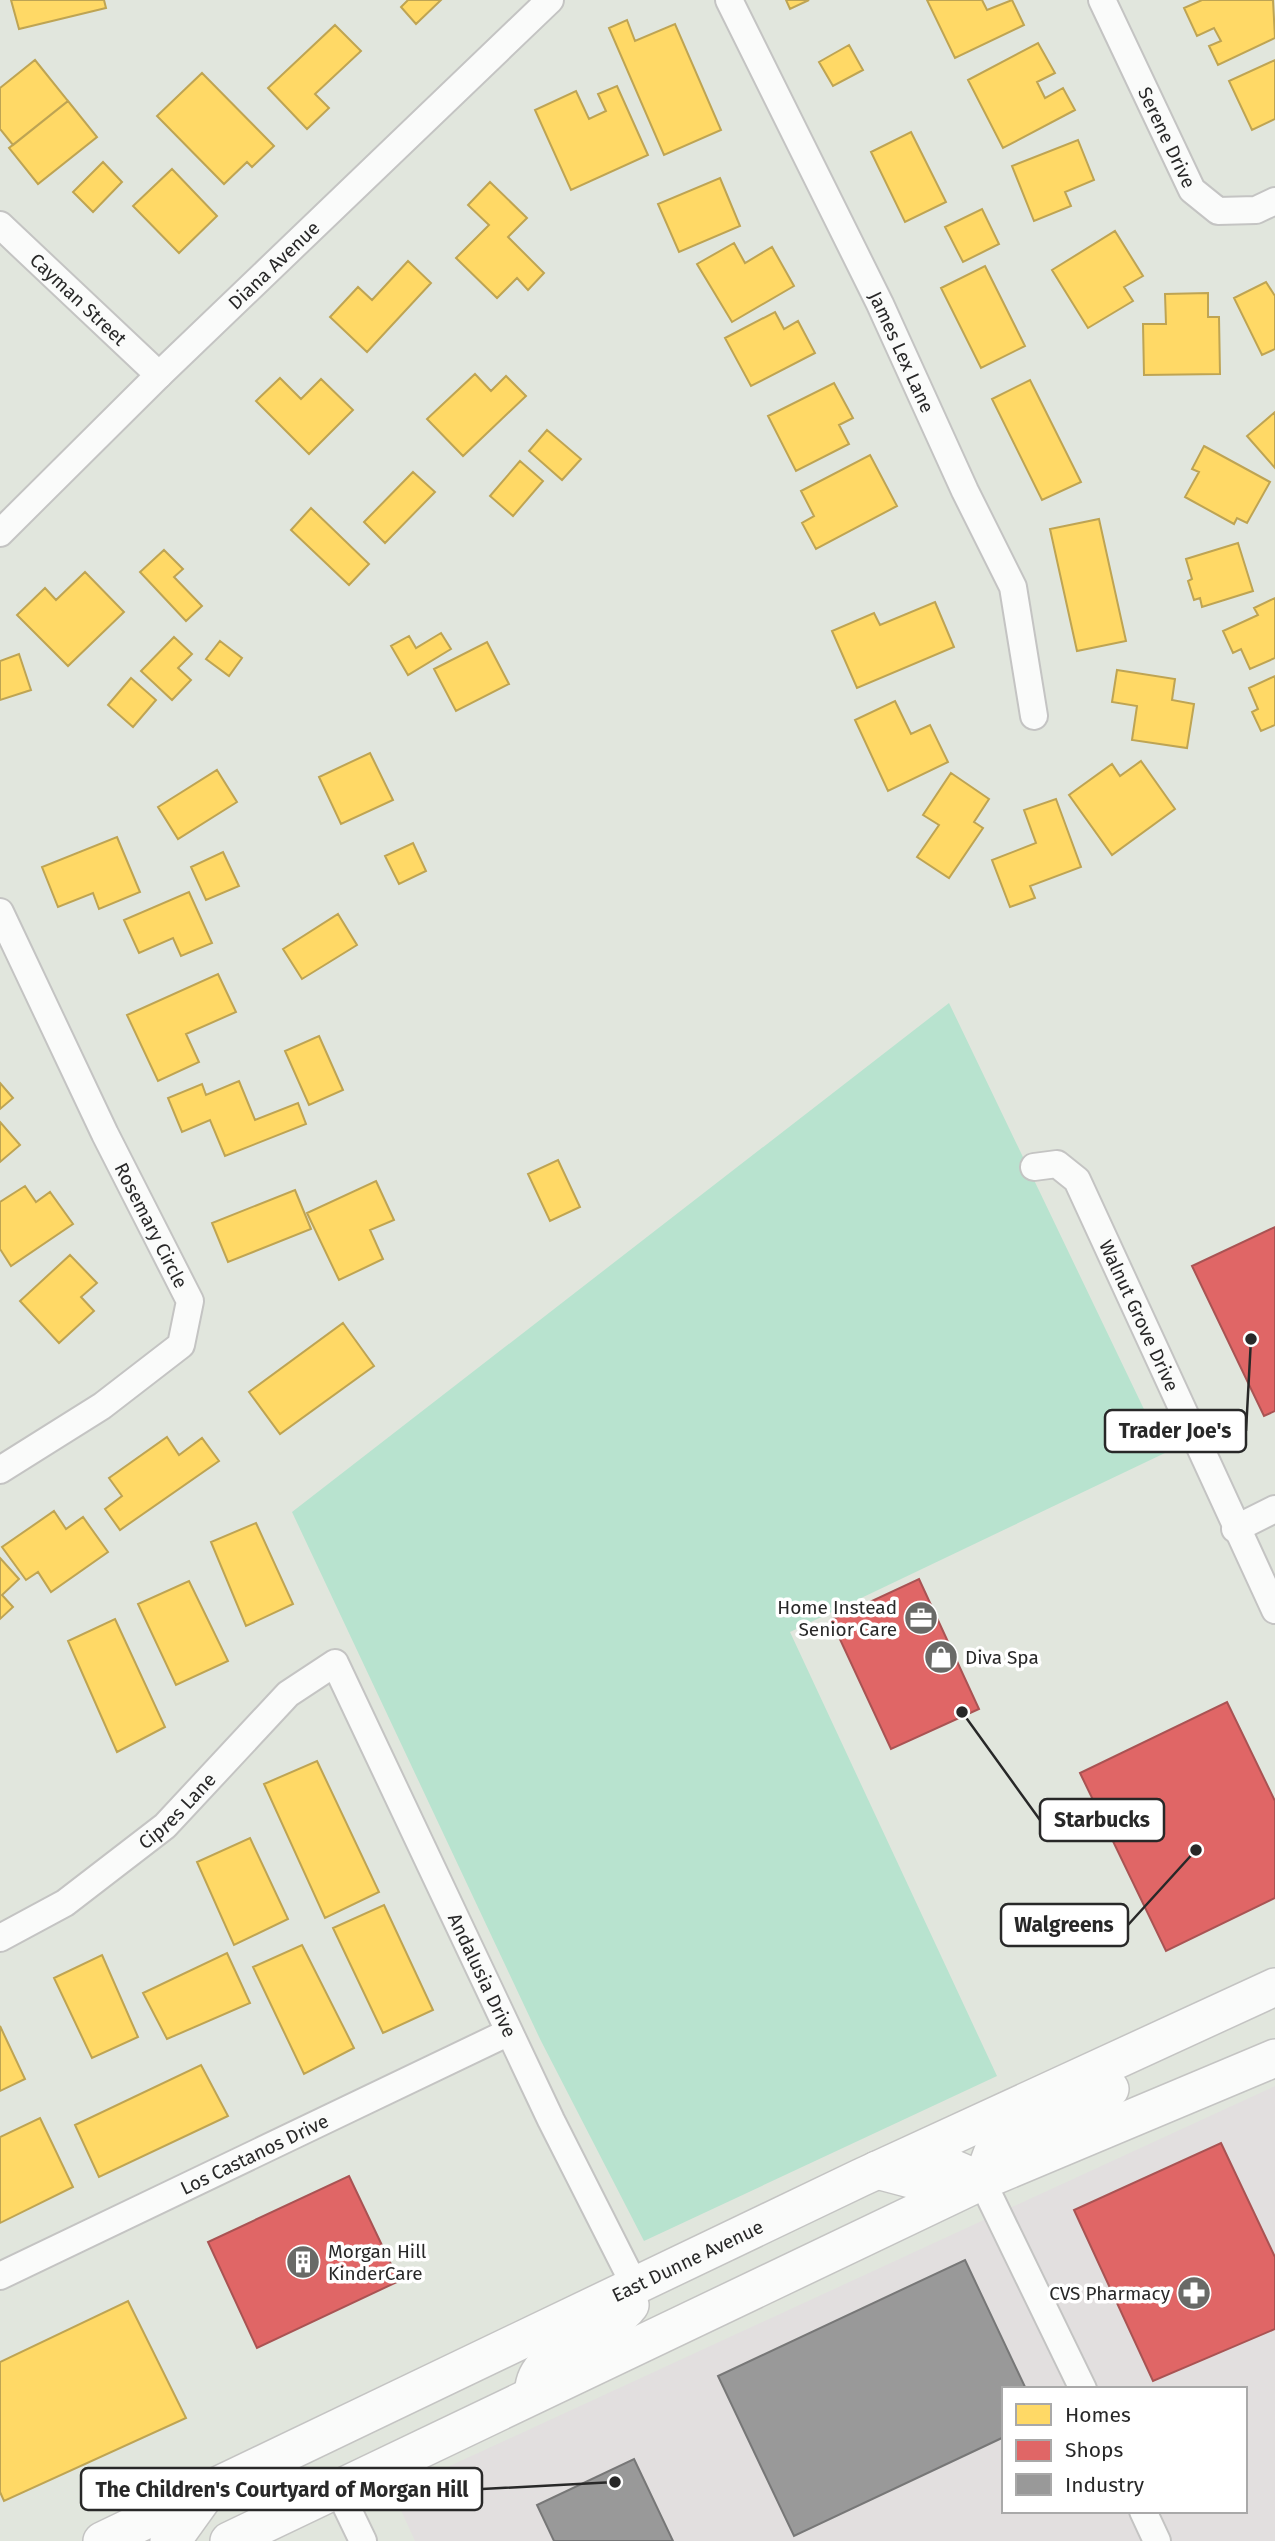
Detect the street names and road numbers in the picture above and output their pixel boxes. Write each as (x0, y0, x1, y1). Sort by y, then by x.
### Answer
street label: Serene Drive (1133, 83, 1201, 192)
street label: Diana Avenue (223, 216, 324, 314)
street label: Cayman Street (25, 248, 132, 350)
street label: James Lex Lane (864, 287, 939, 416)
street label: Rosemary Circle (110, 1159, 193, 1292)
street label: Walnut Grove Drive (1095, 1236, 1184, 1395)
street label: Cipres Lane (134, 1768, 220, 1854)
street label: Andalusia Drive (443, 1909, 522, 2041)
street label: Los Castanos Drive (177, 2109, 332, 2199)
street label: East Dunne Avenue (608, 2215, 767, 2307)

